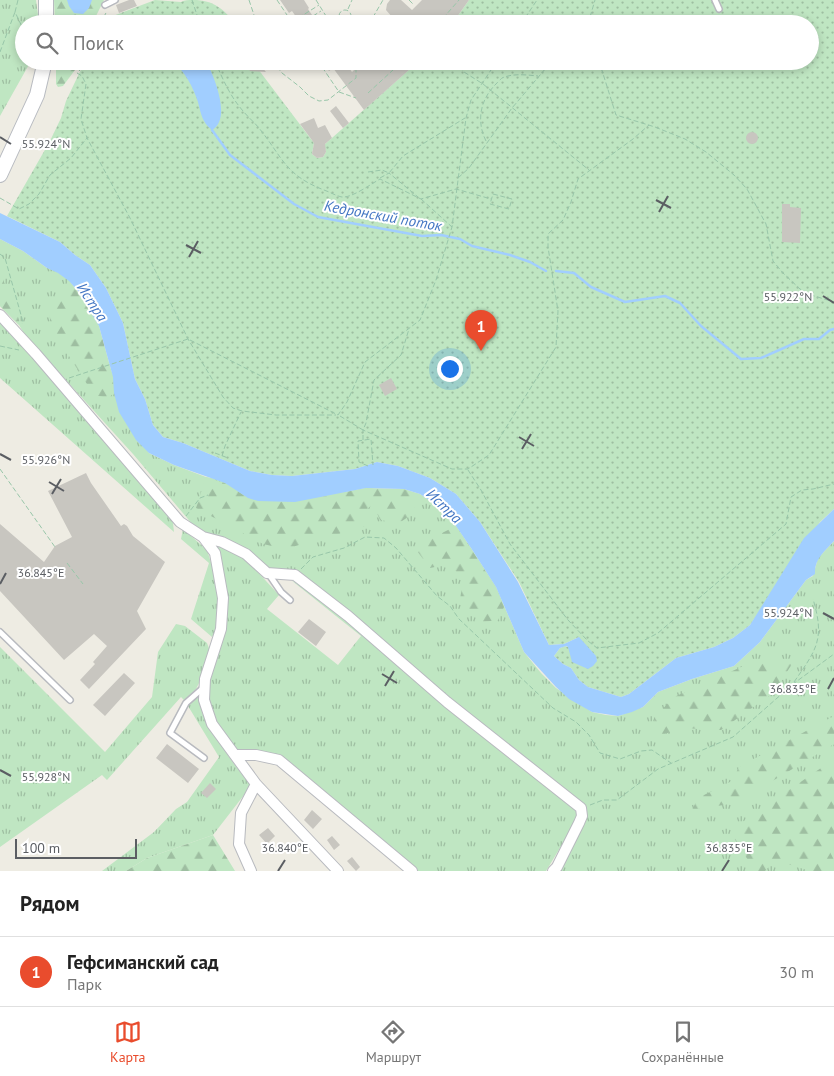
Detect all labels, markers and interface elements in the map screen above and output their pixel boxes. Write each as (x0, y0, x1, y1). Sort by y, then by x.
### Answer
search box (15, 15, 819, 70)
icon: search (33, 29, 61, 57)
text: Поиск (73, 31, 124, 55)
text: 55.924°N (22, 136, 70, 151)
water label: Кедронский поток (323, 196, 445, 235)
water label: Истра (73, 279, 112, 325)
text: 55.922°N (764, 289, 812, 304)
pin: 1 (465, 310, 497, 351)
your location (437, 356, 463, 382)
text: 55.926°N (22, 452, 70, 467)
water label: Истра (423, 484, 467, 528)
text: 36.845°E (18, 565, 64, 580)
text: 55.924°N (764, 605, 812, 620)
text: 36.835°E (770, 681, 816, 696)
text: 55.928°N (22, 769, 70, 784)
scale bar (15, 836, 138, 859)
text: 100 m (22, 839, 60, 857)
text: 36.840°E (262, 840, 308, 855)
text: 36.835°E (706, 840, 752, 855)
text: Рядом (20, 890, 79, 917)
text: Гефсиманский сад (67, 950, 219, 974)
text: 1 (31, 962, 41, 982)
text: 30 m (779, 962, 814, 982)
text: Парк (67, 974, 102, 994)
tab: Карта (110, 1018, 145, 1066)
tab: Маршрут (366, 1018, 421, 1066)
tab: Сохранённые (641, 1018, 724, 1066)

